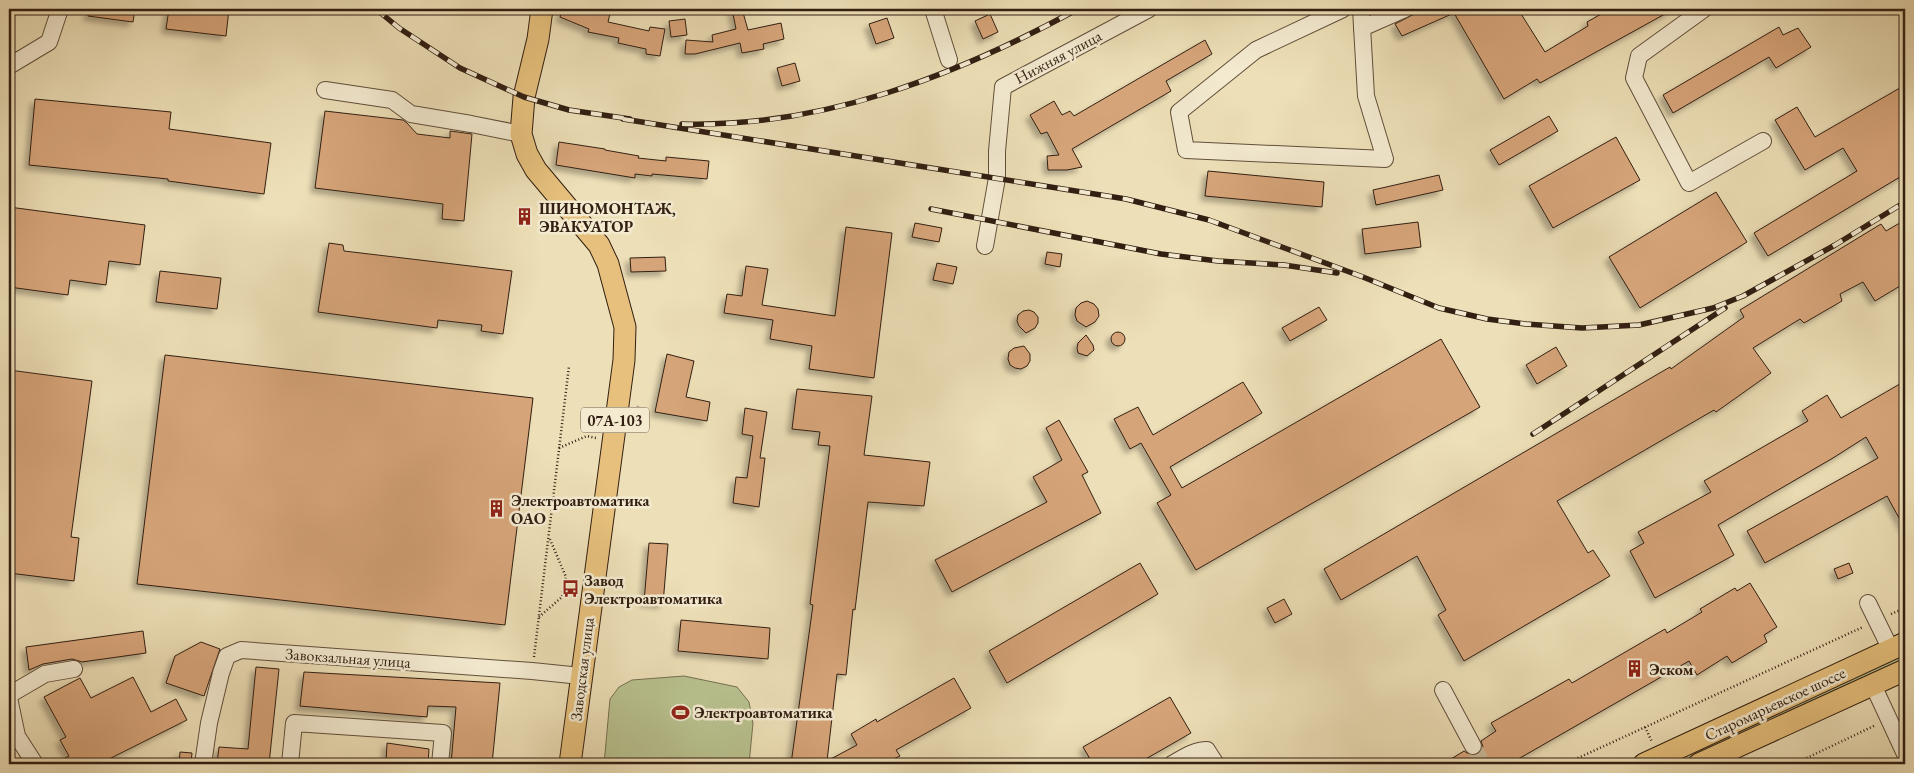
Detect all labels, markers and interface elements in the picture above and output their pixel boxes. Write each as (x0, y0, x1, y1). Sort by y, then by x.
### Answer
street label: Нижняя улица (1011, 25, 1106, 89)
place label: ШИНОМОНТАЖ, ЭВАКУАТОР (539, 198, 676, 237)
building icon: ШИНОМОНТАЖ, ЭВАКУАТОР (515, 207, 535, 227)
road number: 07А-103 (581, 408, 649, 432)
place label: Электроавтоматика ОАО (511, 490, 650, 529)
building icon: Электроавтоматика ОАО (487, 499, 507, 519)
place label: Завод Электроавтоматика (584, 570, 723, 609)
bus stop icon: Завод Электроавтоматика (560, 579, 580, 599)
street label: Заводская улица (565, 616, 599, 722)
street label: Завокзальная улица (285, 643, 412, 673)
building icon: Эском (1625, 659, 1645, 679)
place label: Эском (1649, 659, 1694, 680)
street label: Старомарьевское шоссе (1701, 662, 1849, 746)
sports icon: Электроавтоматика (670, 702, 690, 722)
place label: Электроавтоматика (694, 702, 833, 723)

